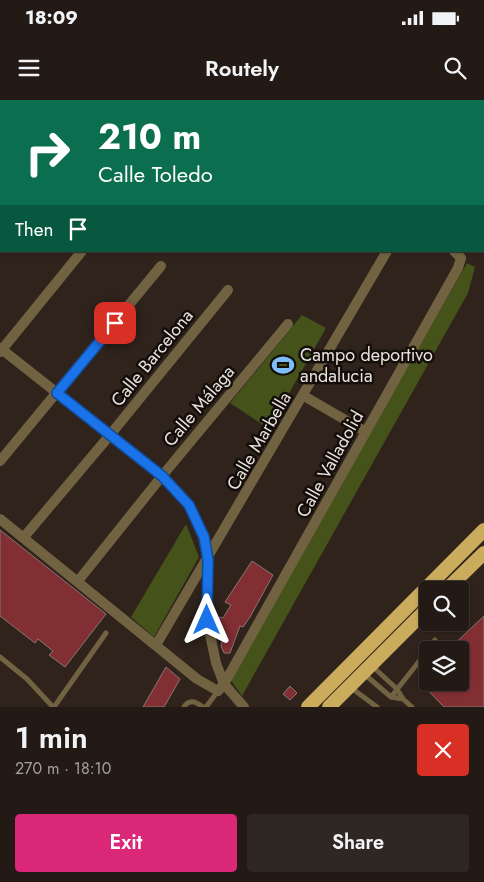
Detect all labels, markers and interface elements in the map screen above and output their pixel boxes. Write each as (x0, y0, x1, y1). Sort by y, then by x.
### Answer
text: 18:09 (25, 4, 78, 31)
text: Routely (205, 52, 279, 84)
icon: menu (15, 54, 43, 82)
icon: search (441, 54, 469, 82)
text: 210 m (98, 112, 201, 162)
icon: right (15, 120, 80, 185)
text: Calle Toledo (98, 158, 213, 190)
icon: arrive (64, 215, 92, 243)
text: Then (15, 216, 54, 243)
pin (94, 302, 136, 344)
street label: Calle Barcelona (105, 304, 199, 412)
icon: arrive (101, 309, 129, 337)
place label: Campo deportivo andalucia (300, 342, 433, 389)
sports icon: Campo deportivo andalucia (270, 352, 296, 378)
street label: Calle Málaga (157, 360, 241, 452)
street label: Calle Marbella (220, 387, 298, 495)
street label: Calle Valladolid (290, 406, 370, 522)
map controls (419, 581, 469, 691)
button: search (419, 581, 469, 631)
position arrow (180, 593, 232, 645)
button: layers (419, 641, 469, 691)
text: 1 min (15, 716, 88, 759)
button: close (417, 724, 469, 776)
text: 270 m · 18:10 (15, 757, 111, 780)
button: Exit (15, 814, 237, 872)
button: Share (247, 814, 469, 872)

